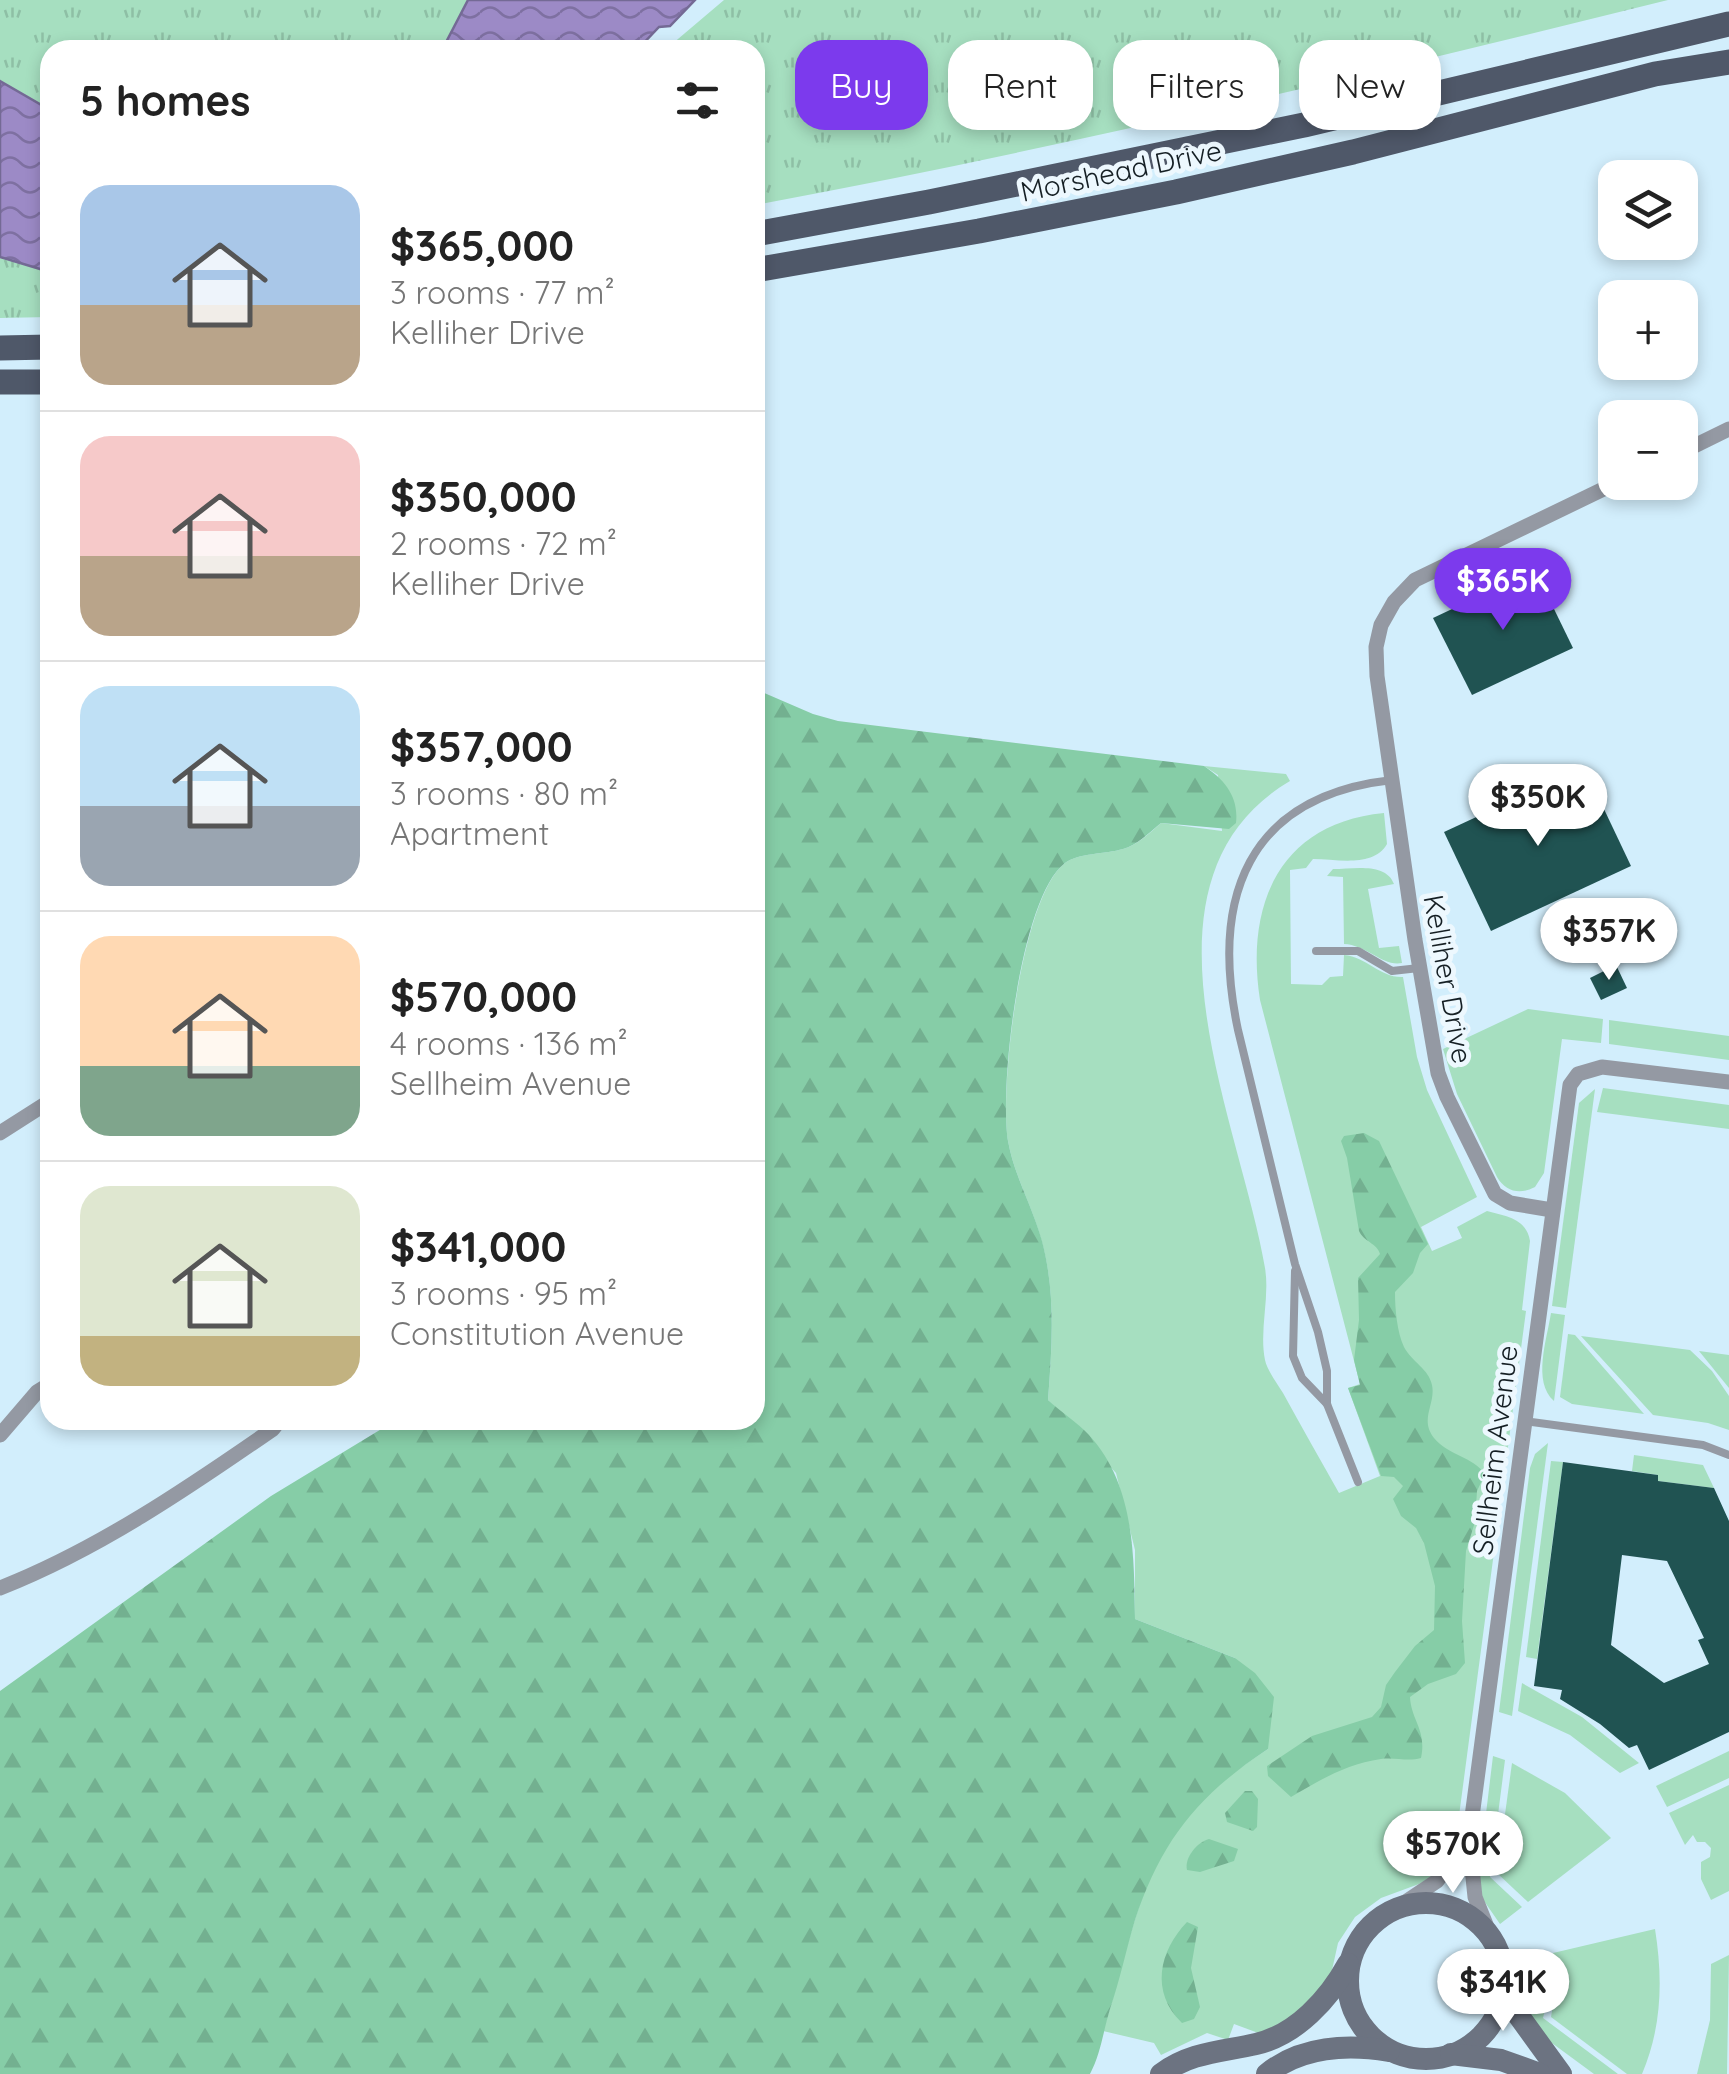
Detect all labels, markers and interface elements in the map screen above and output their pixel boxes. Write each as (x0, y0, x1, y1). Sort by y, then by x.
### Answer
chip: Buy (795, 40, 928, 130)
chip: Rent (948, 40, 1093, 130)
chip: Filters (1113, 40, 1279, 130)
chip: New (1299, 40, 1441, 130)
icon: filters (670, 73, 725, 128)
text: 5 homes (80, 74, 251, 127)
street label: Morshead Drive (1017, 132, 1225, 209)
map controls (1598, 160, 1698, 500)
button: layers (1598, 160, 1698, 260)
text: $365,000 (390, 219, 574, 272)
icon: home (160, 225, 280, 345)
text: 3 rooms · 77 m² (390, 272, 615, 312)
button: + (1598, 280, 1698, 380)
text: Kelliher Drive (390, 312, 585, 352)
button: − (1598, 400, 1698, 500)
text: $350,000 (390, 470, 577, 523)
icon: home (160, 476, 280, 596)
text: 2 rooms · 72 m² (390, 523, 617, 563)
pin: $365K (1433, 548, 1573, 633)
text: $365K (1456, 560, 1550, 600)
text: Kelliher Drive (390, 563, 585, 603)
text: $357,000 (390, 720, 573, 773)
icon: home (160, 726, 280, 846)
pin: $350K (1468, 764, 1608, 849)
text: 3 rooms · 80 m² (390, 773, 618, 813)
text: $350K (1490, 776, 1586, 816)
text: Apartment (390, 813, 549, 853)
street label: Kelliher Drive (1416, 892, 1481, 1066)
pin: $357K (1539, 898, 1679, 983)
text: $357K (1562, 910, 1656, 950)
text: $570,000 (390, 970, 577, 1023)
icon: home (160, 976, 280, 1096)
text: 4 rooms · 136 m² (390, 1023, 628, 1063)
text: Sellheim Avenue (390, 1063, 631, 1103)
text: $341,000 (390, 1220, 566, 1273)
icon: home (160, 1226, 280, 1346)
text: 3 rooms · 95 m² (390, 1273, 617, 1313)
text: Constitution Avenue (390, 1313, 684, 1353)
street label: Sellheim Avenue (1464, 1343, 1525, 1557)
pin: $570K (1383, 1811, 1523, 1896)
text: $570K (1405, 1823, 1501, 1863)
pin: $341K (1433, 1949, 1573, 2034)
text: $341K (1459, 1961, 1547, 2001)

